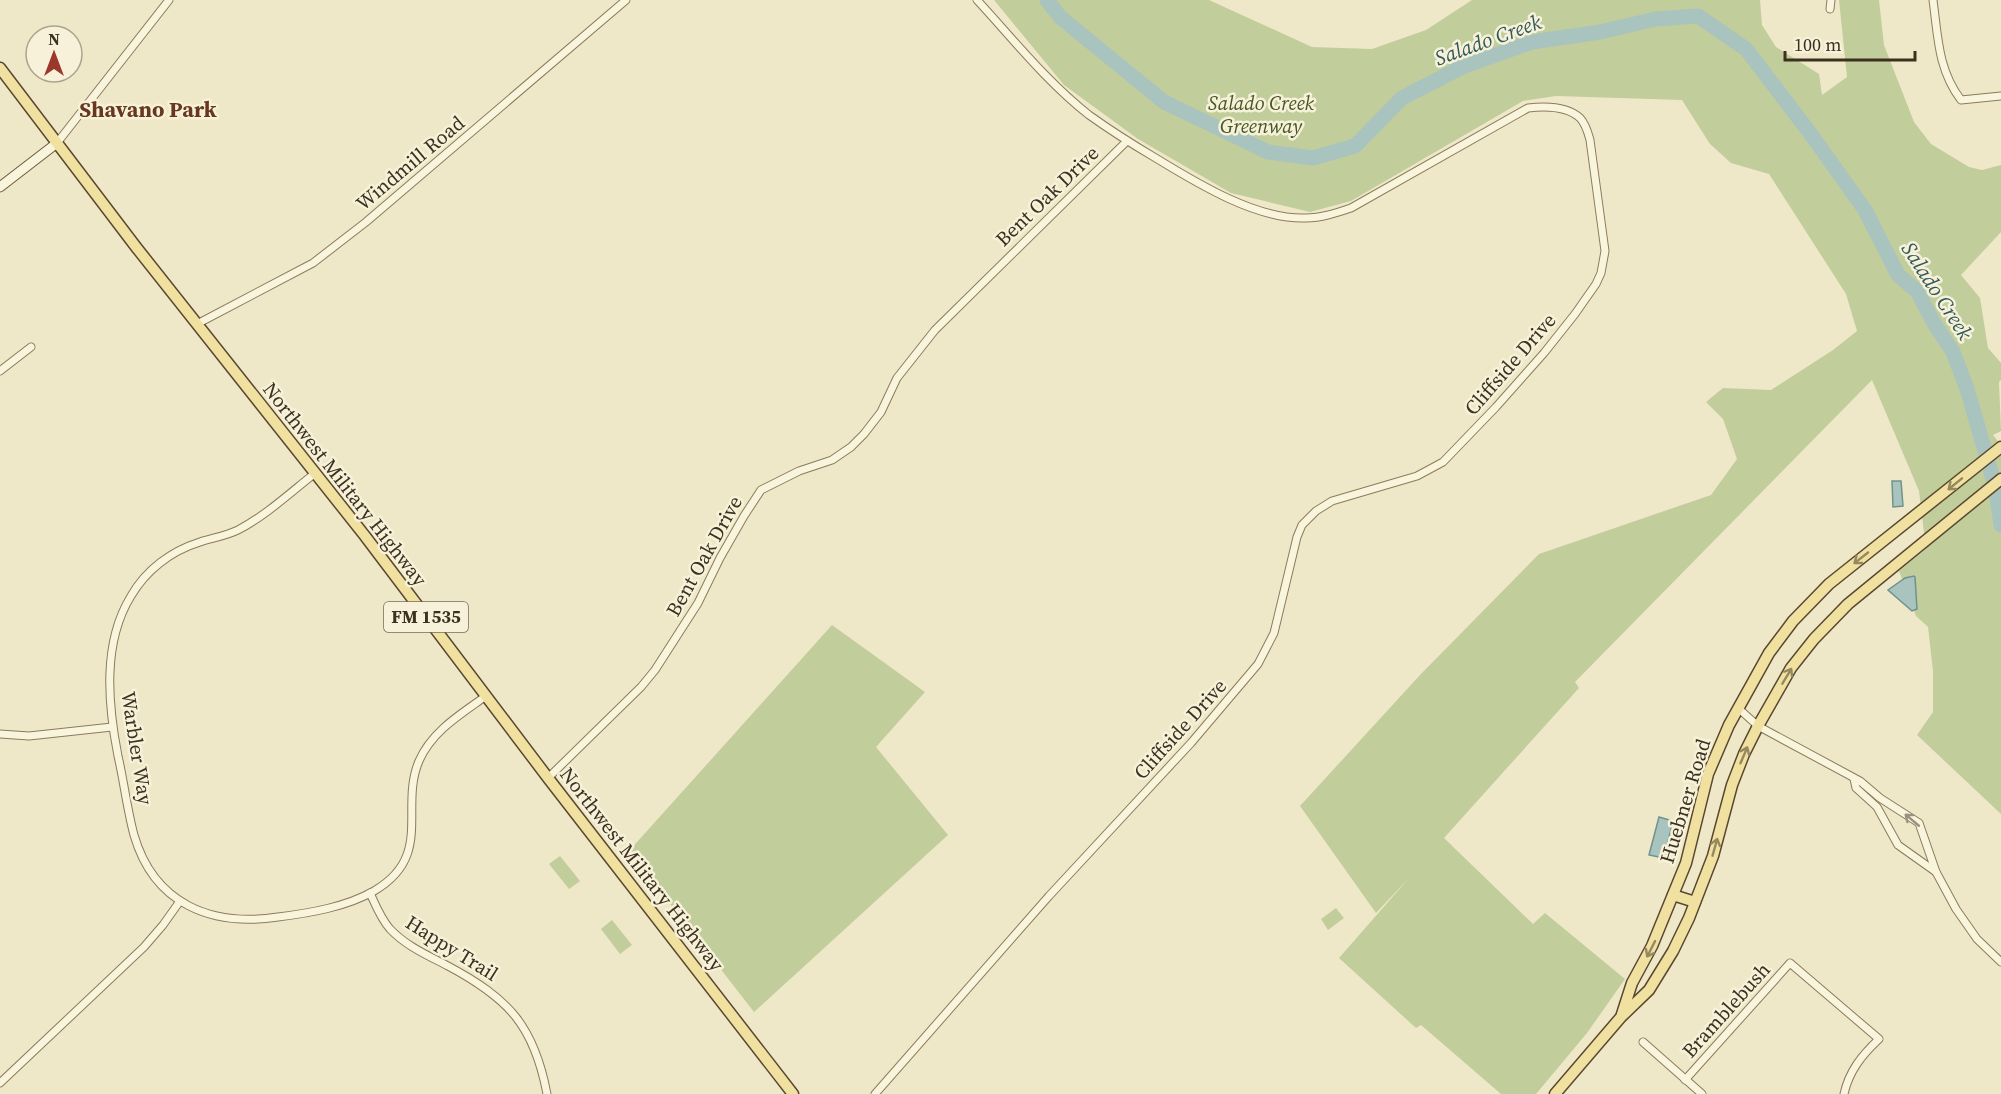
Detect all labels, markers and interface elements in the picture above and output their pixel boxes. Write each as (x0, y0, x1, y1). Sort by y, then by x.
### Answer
water label: Salado Creek (1431, 7, 1545, 72)
north arrow (24, 24, 84, 84)
scale bar (1785, 24, 1916, 62)
text: N (48, 28, 60, 50)
text: 100 m (1794, 32, 1841, 57)
park label: Salado Creek Greenway (1208, 89, 1315, 140)
district label: Shavano Park (79, 94, 218, 124)
street label: Windmill Road (350, 109, 471, 217)
street label: Bent Oak Drive (989, 139, 1105, 253)
water label: Salado Creek (1895, 236, 1980, 345)
street label: Cliffside Drive (1458, 307, 1562, 421)
street label: Northwest Military Highway (256, 376, 434, 592)
one-way arrow (1947, 477, 1963, 490)
street label: Bent Oak Drive (659, 491, 749, 621)
one-way arrow (1853, 552, 1869, 565)
road number: FM 1535 (384, 602, 468, 632)
one-way arrow (1782, 668, 1794, 685)
street label: Cliffside Drive (1127, 673, 1233, 785)
street label: Warbler Way (114, 689, 160, 807)
street label: Huebner Road (1653, 735, 1717, 867)
one-way arrow (1739, 747, 1750, 765)
street label: Northwest Military Highway (553, 761, 731, 977)
one-way arrow (1905, 814, 1921, 828)
one-way arrow (1710, 838, 1721, 857)
street label: Happy Trail (400, 908, 504, 988)
one-way arrow (1644, 940, 1656, 958)
street label: Bramblebush (1676, 956, 1776, 1064)

